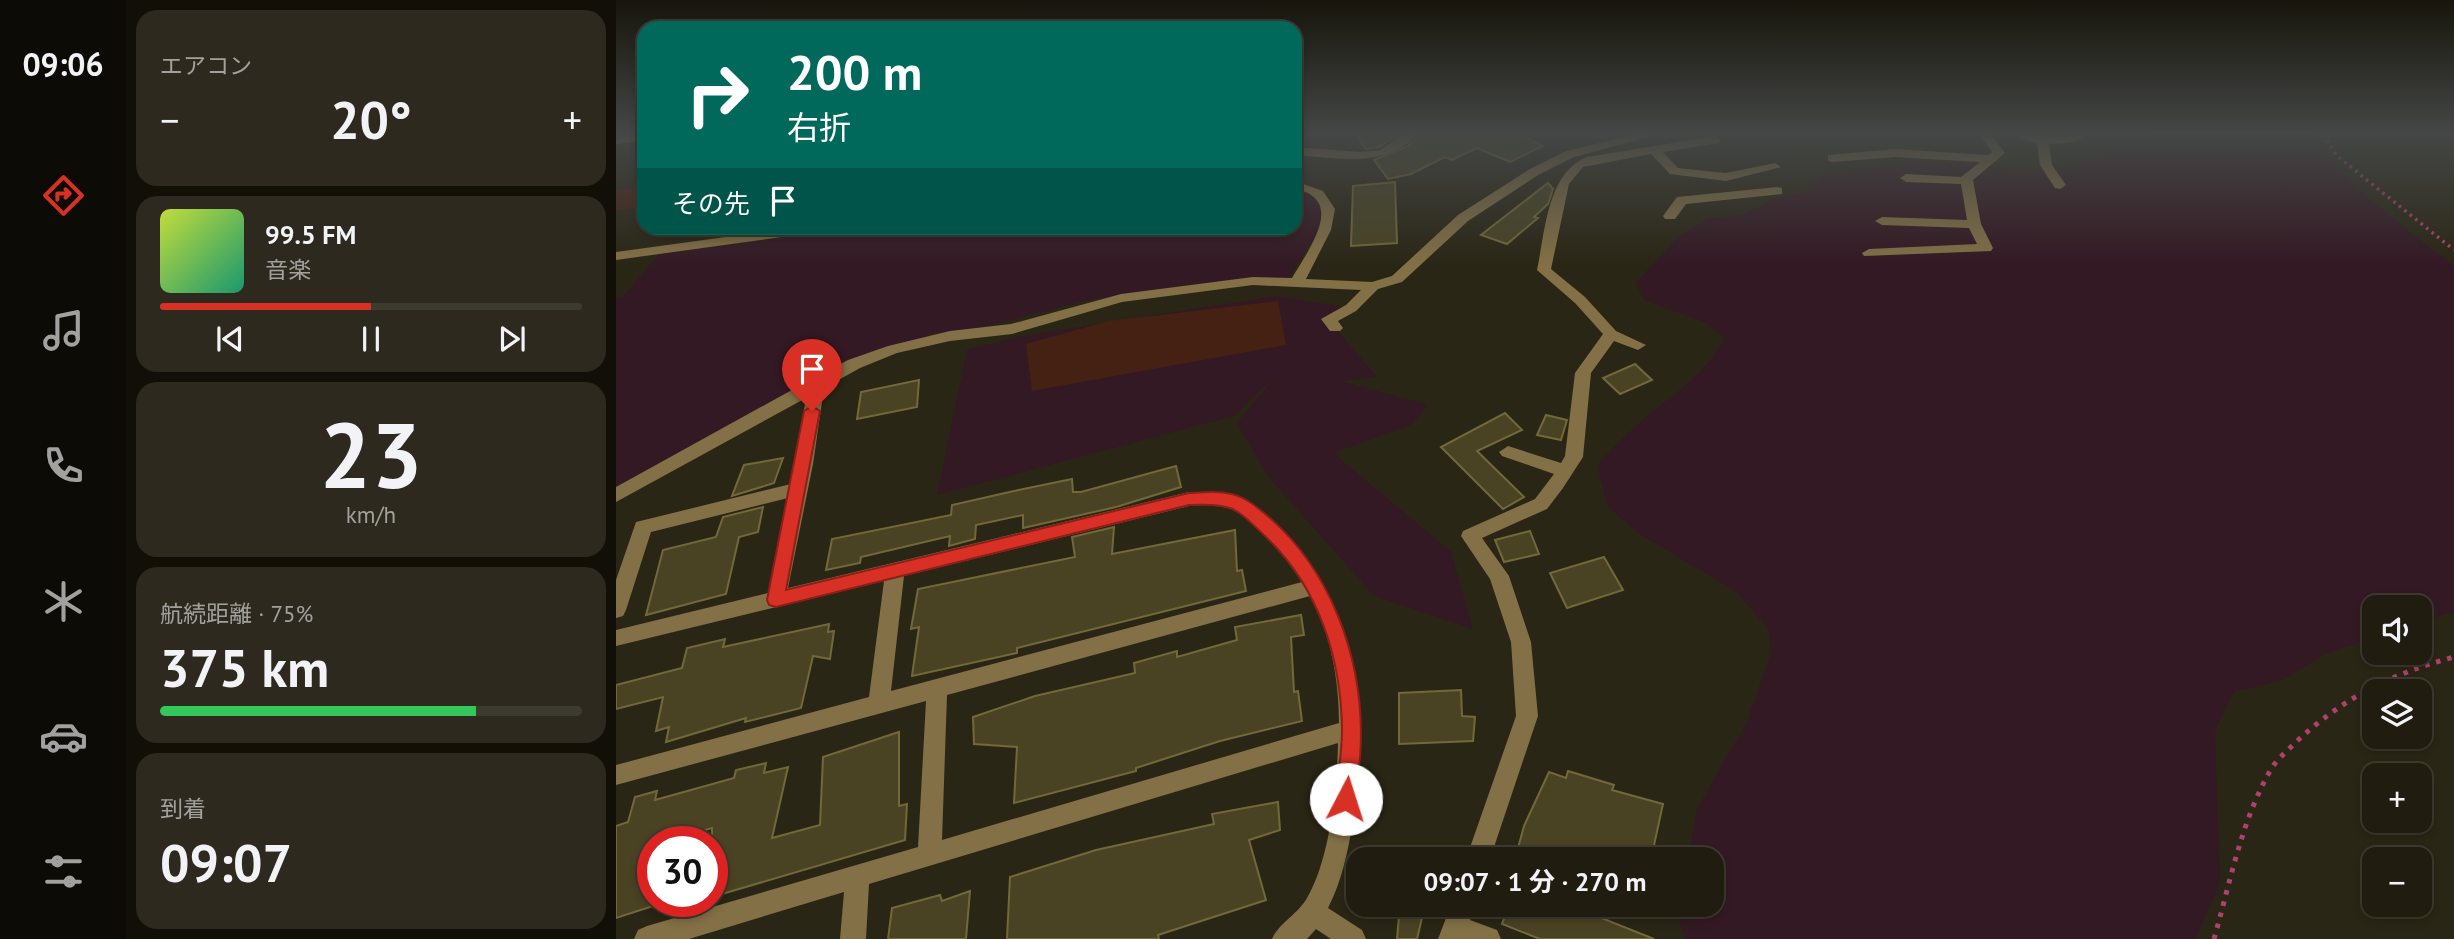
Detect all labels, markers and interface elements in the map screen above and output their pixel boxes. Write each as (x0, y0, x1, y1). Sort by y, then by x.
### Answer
text: 200 m (787, 40, 922, 104)
text: 09:06 (22, 43, 104, 85)
icon: right (672, 49, 763, 140)
text: エアコン (160, 51, 252, 80)
text: 20° (330, 86, 412, 153)
text: − (160, 95, 179, 144)
text: + (563, 95, 582, 144)
text: 右折 (787, 106, 851, 148)
icon: directions (39, 171, 88, 220)
icon: arrive (764, 182, 802, 220)
text: その先 (672, 187, 750, 220)
text: 99.5 FM (265, 218, 356, 251)
text: 音楽 (265, 255, 311, 284)
icon: music (39, 306, 88, 355)
icon: previous (211, 320, 249, 358)
icon: pause (352, 320, 390, 358)
icon: next (493, 320, 531, 358)
pin (782, 339, 842, 411)
icon: arrive (793, 350, 831, 388)
text: 23 (319, 395, 423, 513)
icon: phone (39, 441, 88, 490)
text: km/h (346, 500, 396, 529)
icon: climate (39, 577, 88, 626)
map controls (2362, 595, 2432, 917)
button: sound (2362, 595, 2432, 665)
text: 航続距離 · 75% (160, 599, 313, 628)
text: 375 km (160, 634, 329, 701)
button: layers (2362, 679, 2432, 749)
icon: car (39, 712, 88, 761)
position arrow (1309, 762, 1383, 836)
button: + (2362, 763, 2432, 833)
text: 到着 (160, 794, 206, 823)
speed limit sign: 30 (637, 826, 728, 917)
text: 09:07 (160, 829, 292, 896)
icon: filters (39, 847, 88, 896)
button: − (2362, 847, 2432, 917)
text: 09:07 · 1 分 · 270 m (1423, 865, 1647, 898)

